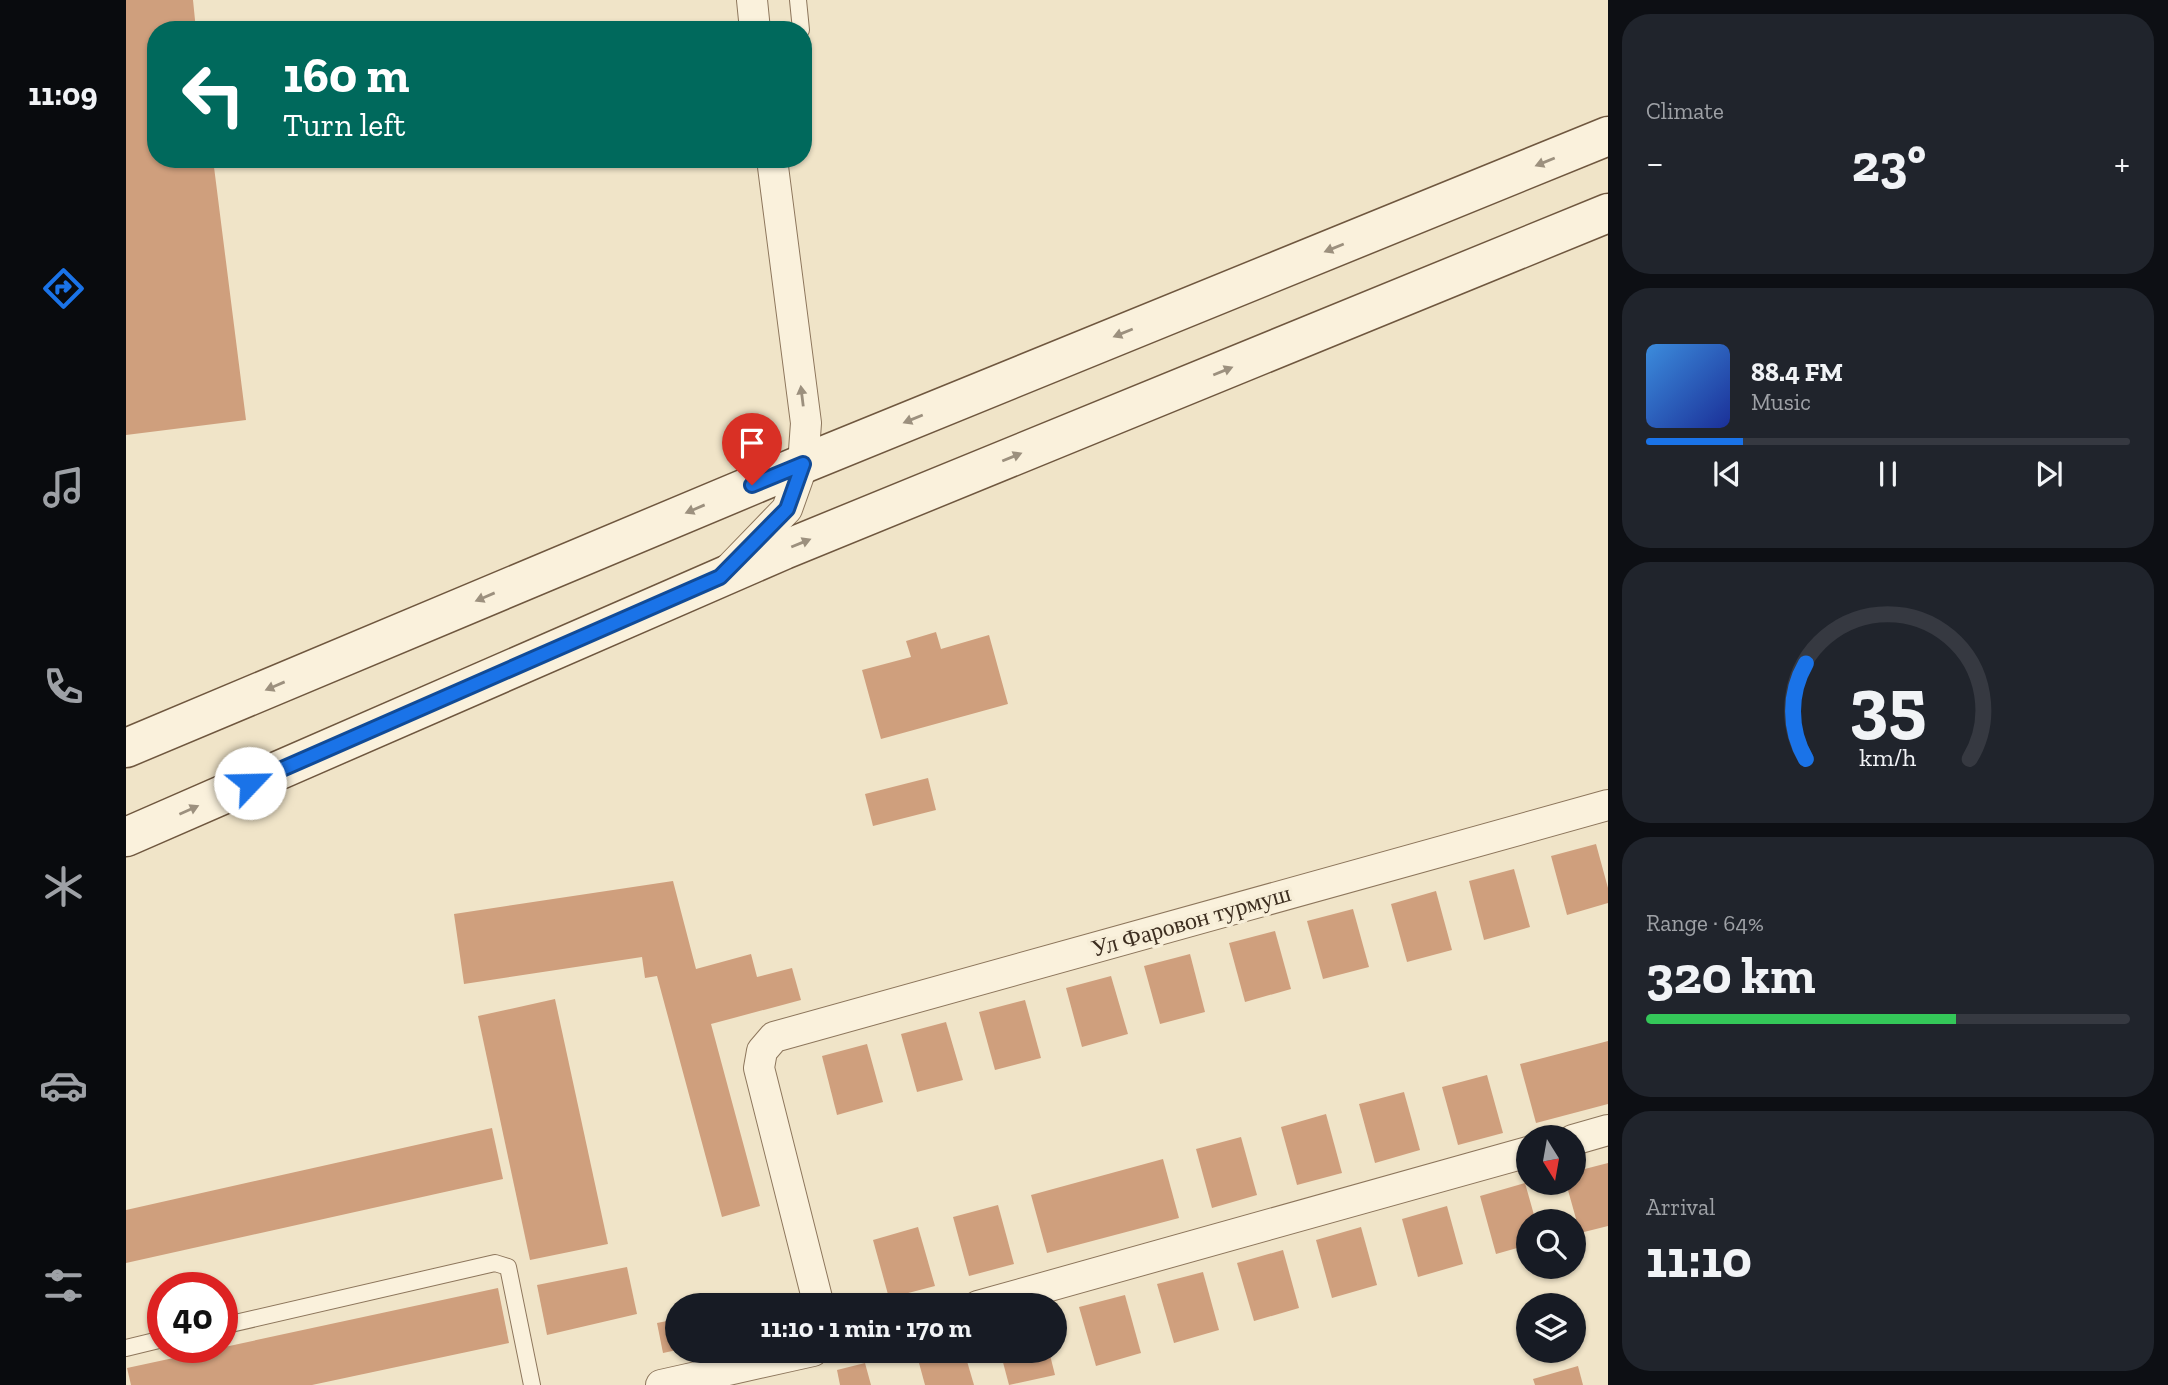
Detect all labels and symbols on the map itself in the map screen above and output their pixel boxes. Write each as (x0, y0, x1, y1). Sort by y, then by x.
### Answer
one-way arrow (1534, 156, 1555, 167)
one-way arrow (1323, 242, 1344, 253)
one-way arrow (1113, 328, 1134, 339)
one-way arrow (1212, 365, 1233, 376)
one-way arrow (797, 385, 808, 407)
pin (722, 413, 782, 485)
one-way arrow (902, 414, 923, 425)
one-way arrow (1002, 451, 1023, 462)
one-way arrow (684, 504, 705, 515)
one-way arrow (791, 537, 812, 548)
one-way arrow (474, 592, 495, 603)
one-way arrow (264, 680, 285, 691)
position arrow (213, 746, 287, 820)
one-way arrow (178, 804, 199, 815)
street label: Ул Фаровон турмуш (1088, 878, 1294, 963)
north arrow (1516, 1125, 1586, 1195)
speed limit sign: 40 (147, 1272, 238, 1363)

